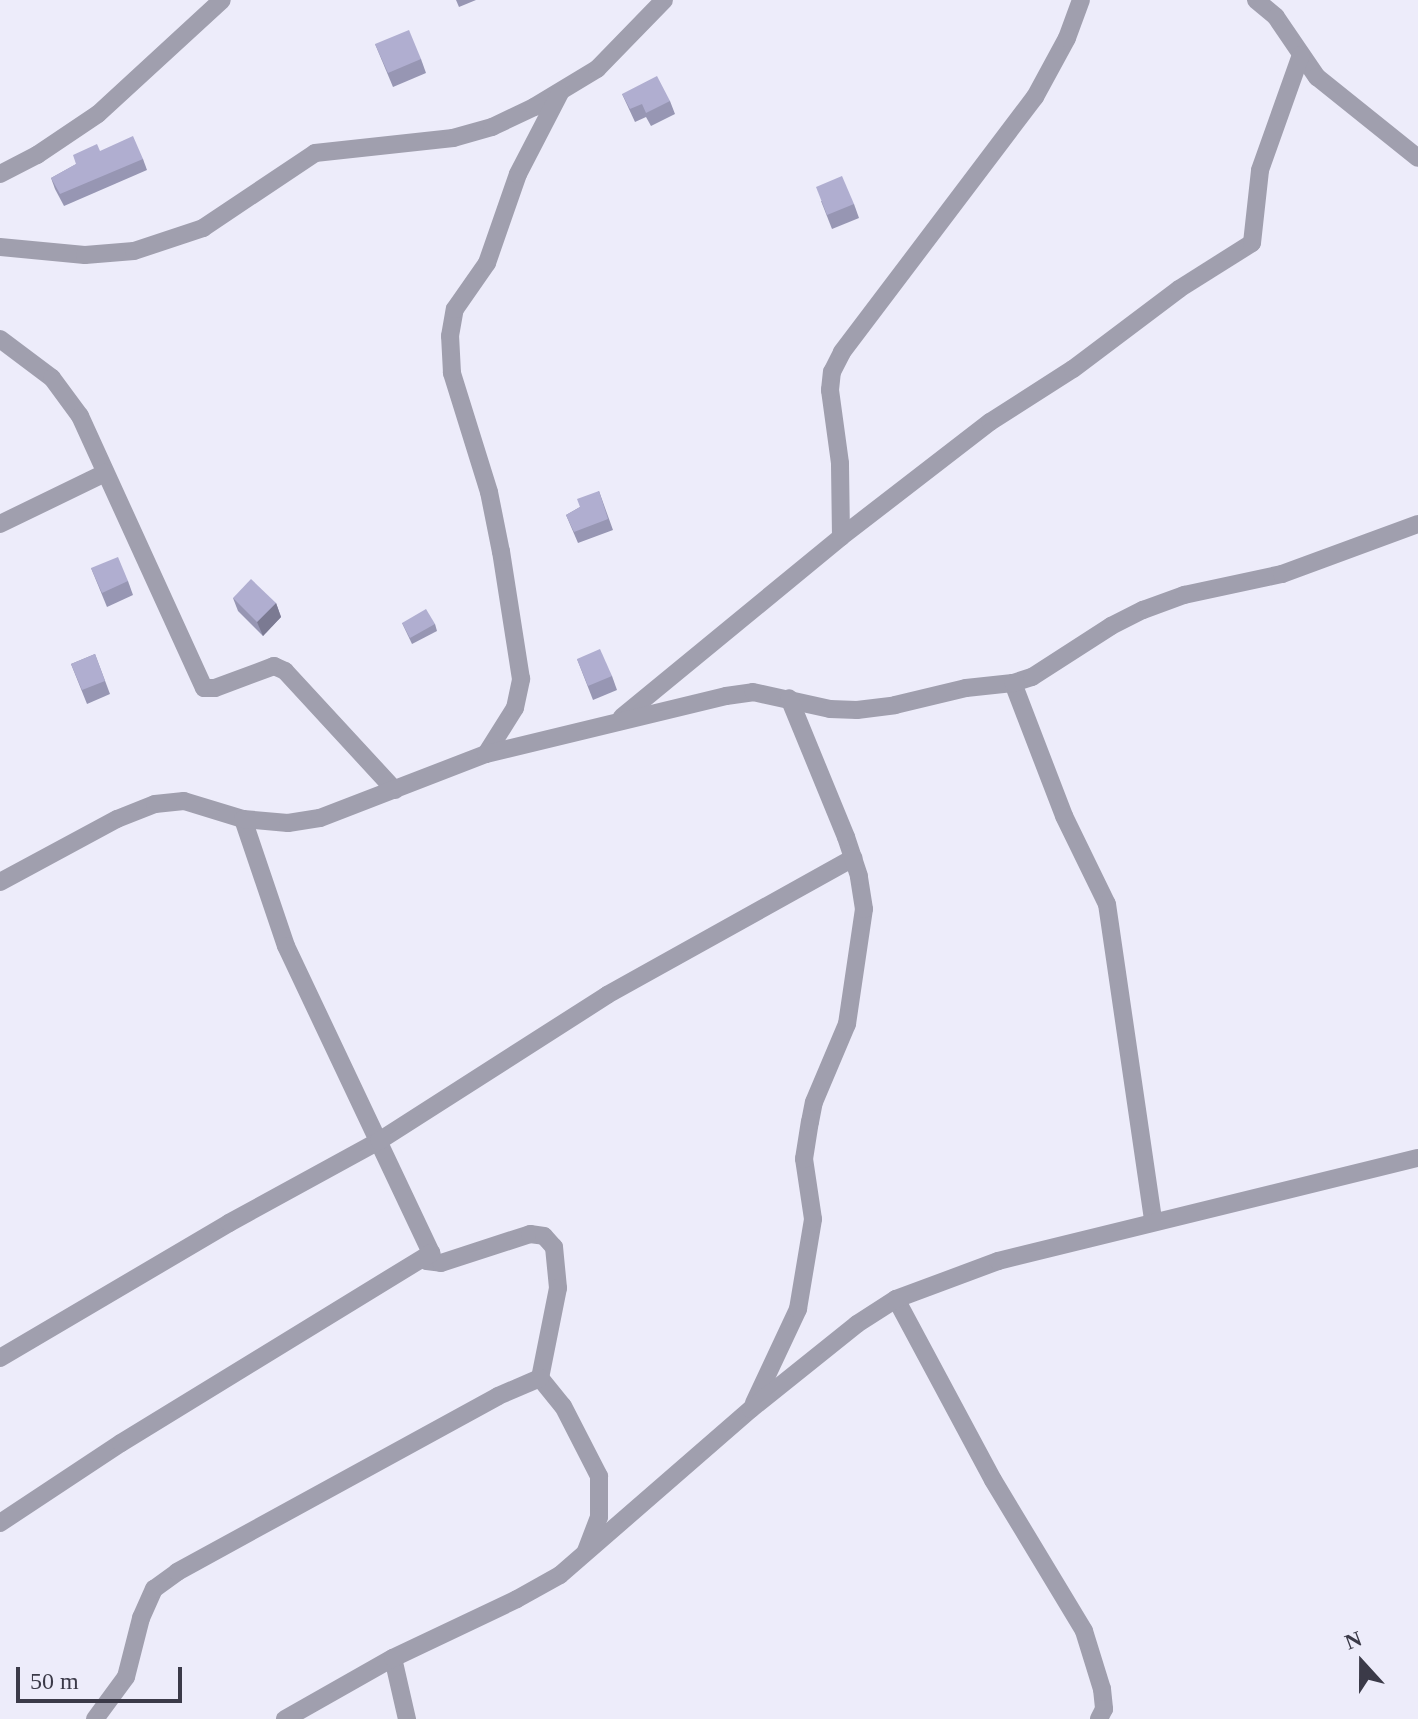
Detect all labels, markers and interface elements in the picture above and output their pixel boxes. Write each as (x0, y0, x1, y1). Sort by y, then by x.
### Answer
north arrow (1322, 1623, 1402, 1703)
text: N (1341, 1626, 1365, 1655)
scale bar (20, 1651, 186, 1701)
text: 50 m (30, 1668, 79, 1694)

